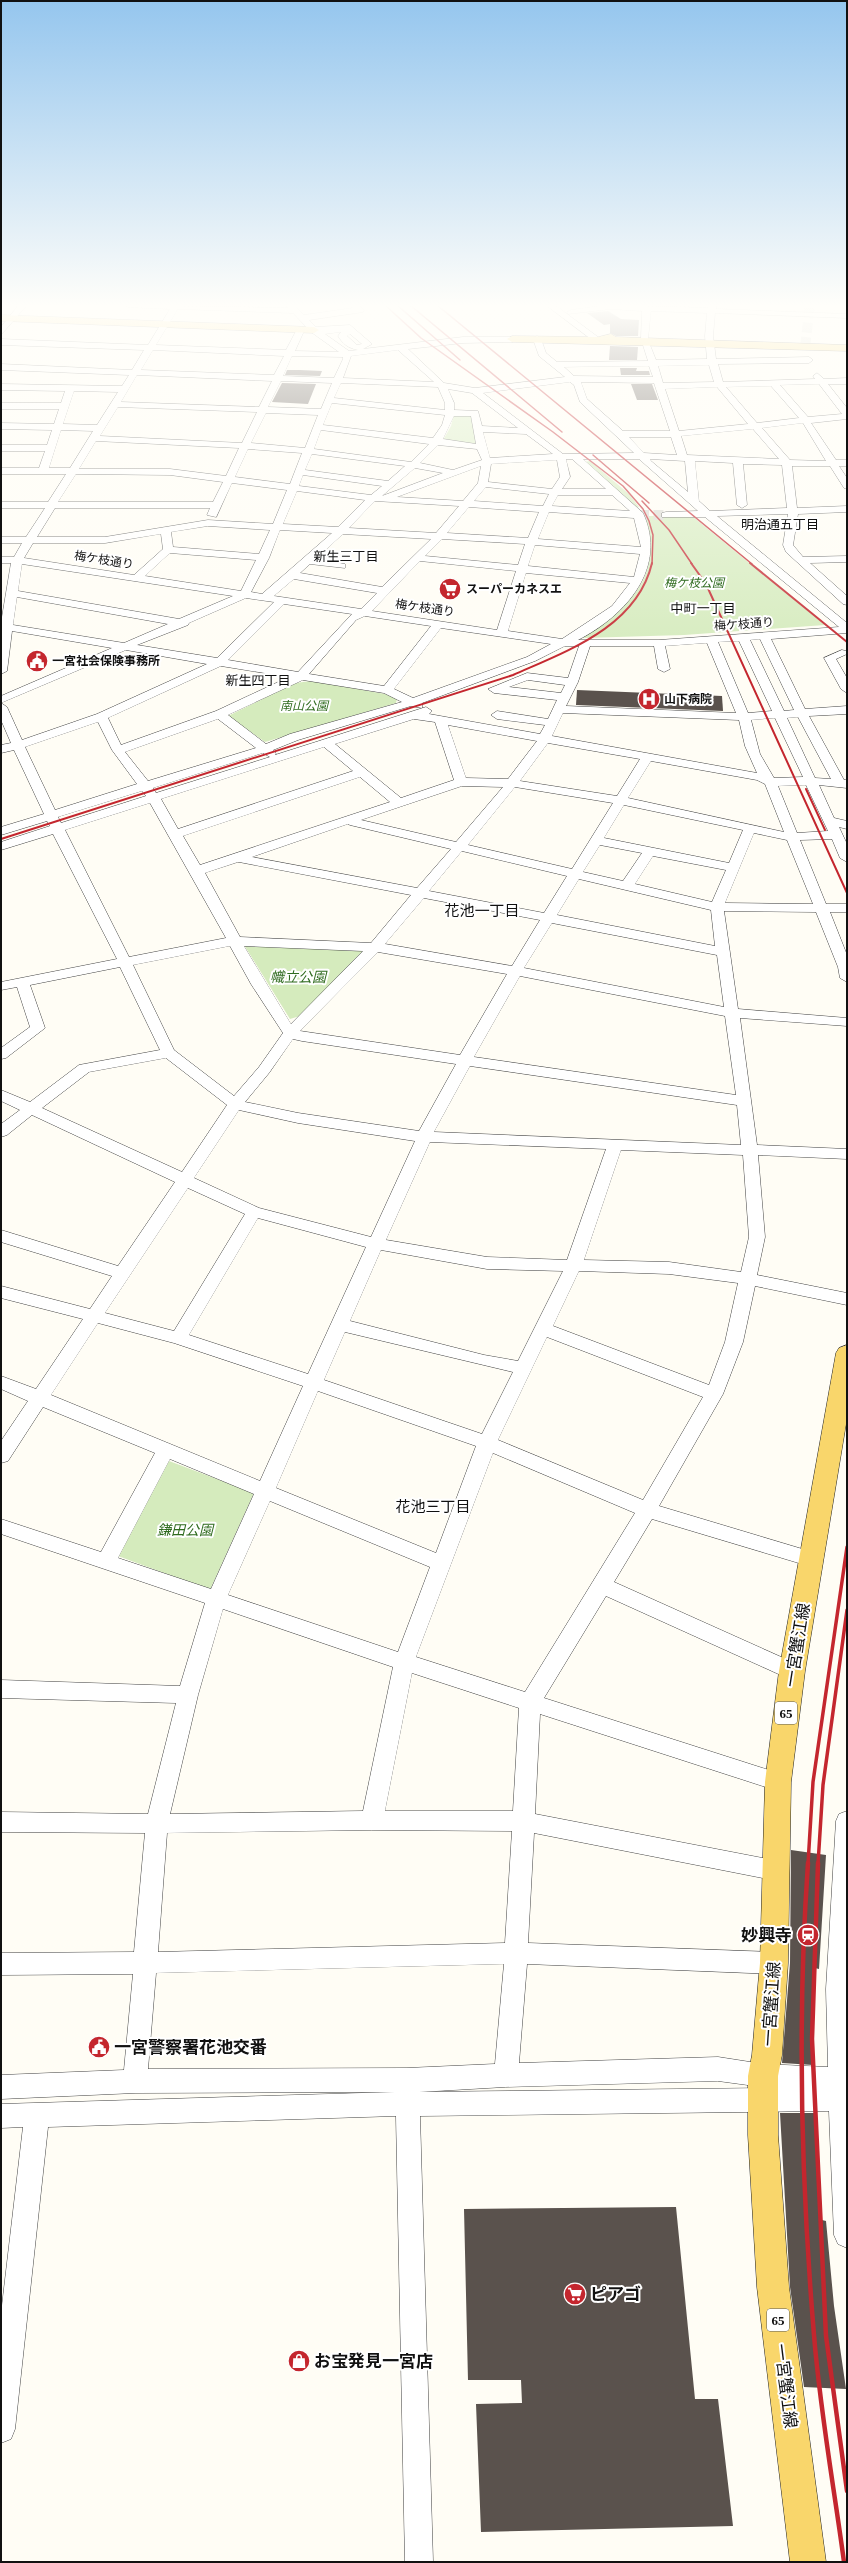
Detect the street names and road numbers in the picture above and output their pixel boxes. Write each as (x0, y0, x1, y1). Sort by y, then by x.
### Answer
street label: 梅ケ枝通り (73, 548, 135, 572)
street label: 梅ケ枝通り (394, 597, 456, 619)
street label: 梅ケ枝通り (714, 615, 774, 633)
street label: 一宮蟹江線 (781, 1602, 814, 1689)
road number: 65 (775, 1702, 797, 1724)
street label: 一宮蟹江線 (759, 1961, 784, 2047)
road number: 65 (767, 2309, 789, 2331)
street label: 一宮蟹江線 (771, 2343, 800, 2429)

